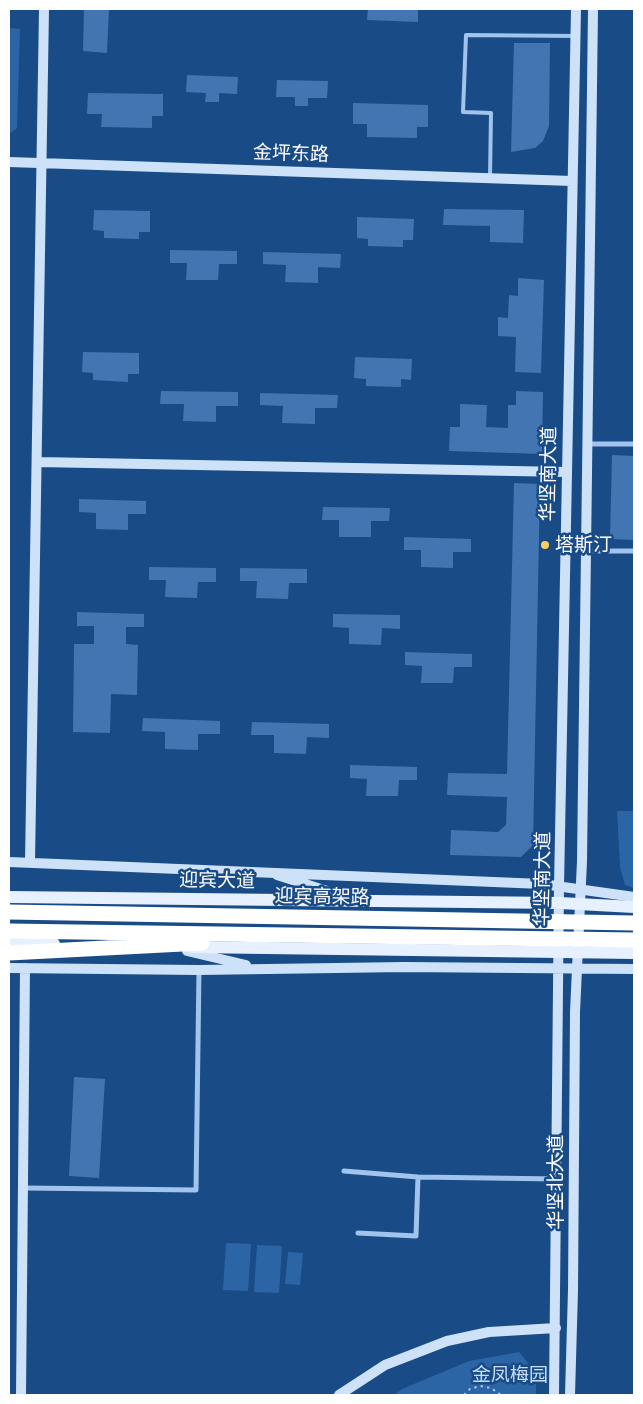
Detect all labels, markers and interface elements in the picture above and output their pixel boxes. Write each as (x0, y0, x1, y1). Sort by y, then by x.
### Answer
street label: 金坪东路 (253, 141, 329, 167)
street label: 华坚南大道 (537, 426, 561, 522)
place label: 塔斯汀 (555, 534, 612, 556)
marker: 塔斯汀 (539, 539, 551, 551)
street label: 华坚南大道 (531, 831, 555, 927)
street label: 迎宾大道 (179, 869, 255, 893)
street label: 迎宾高架路 (274, 885, 370, 909)
street label: 华坚北大道 (545, 1135, 567, 1229)
park label: 金凤梅园 (472, 1364, 548, 1386)

